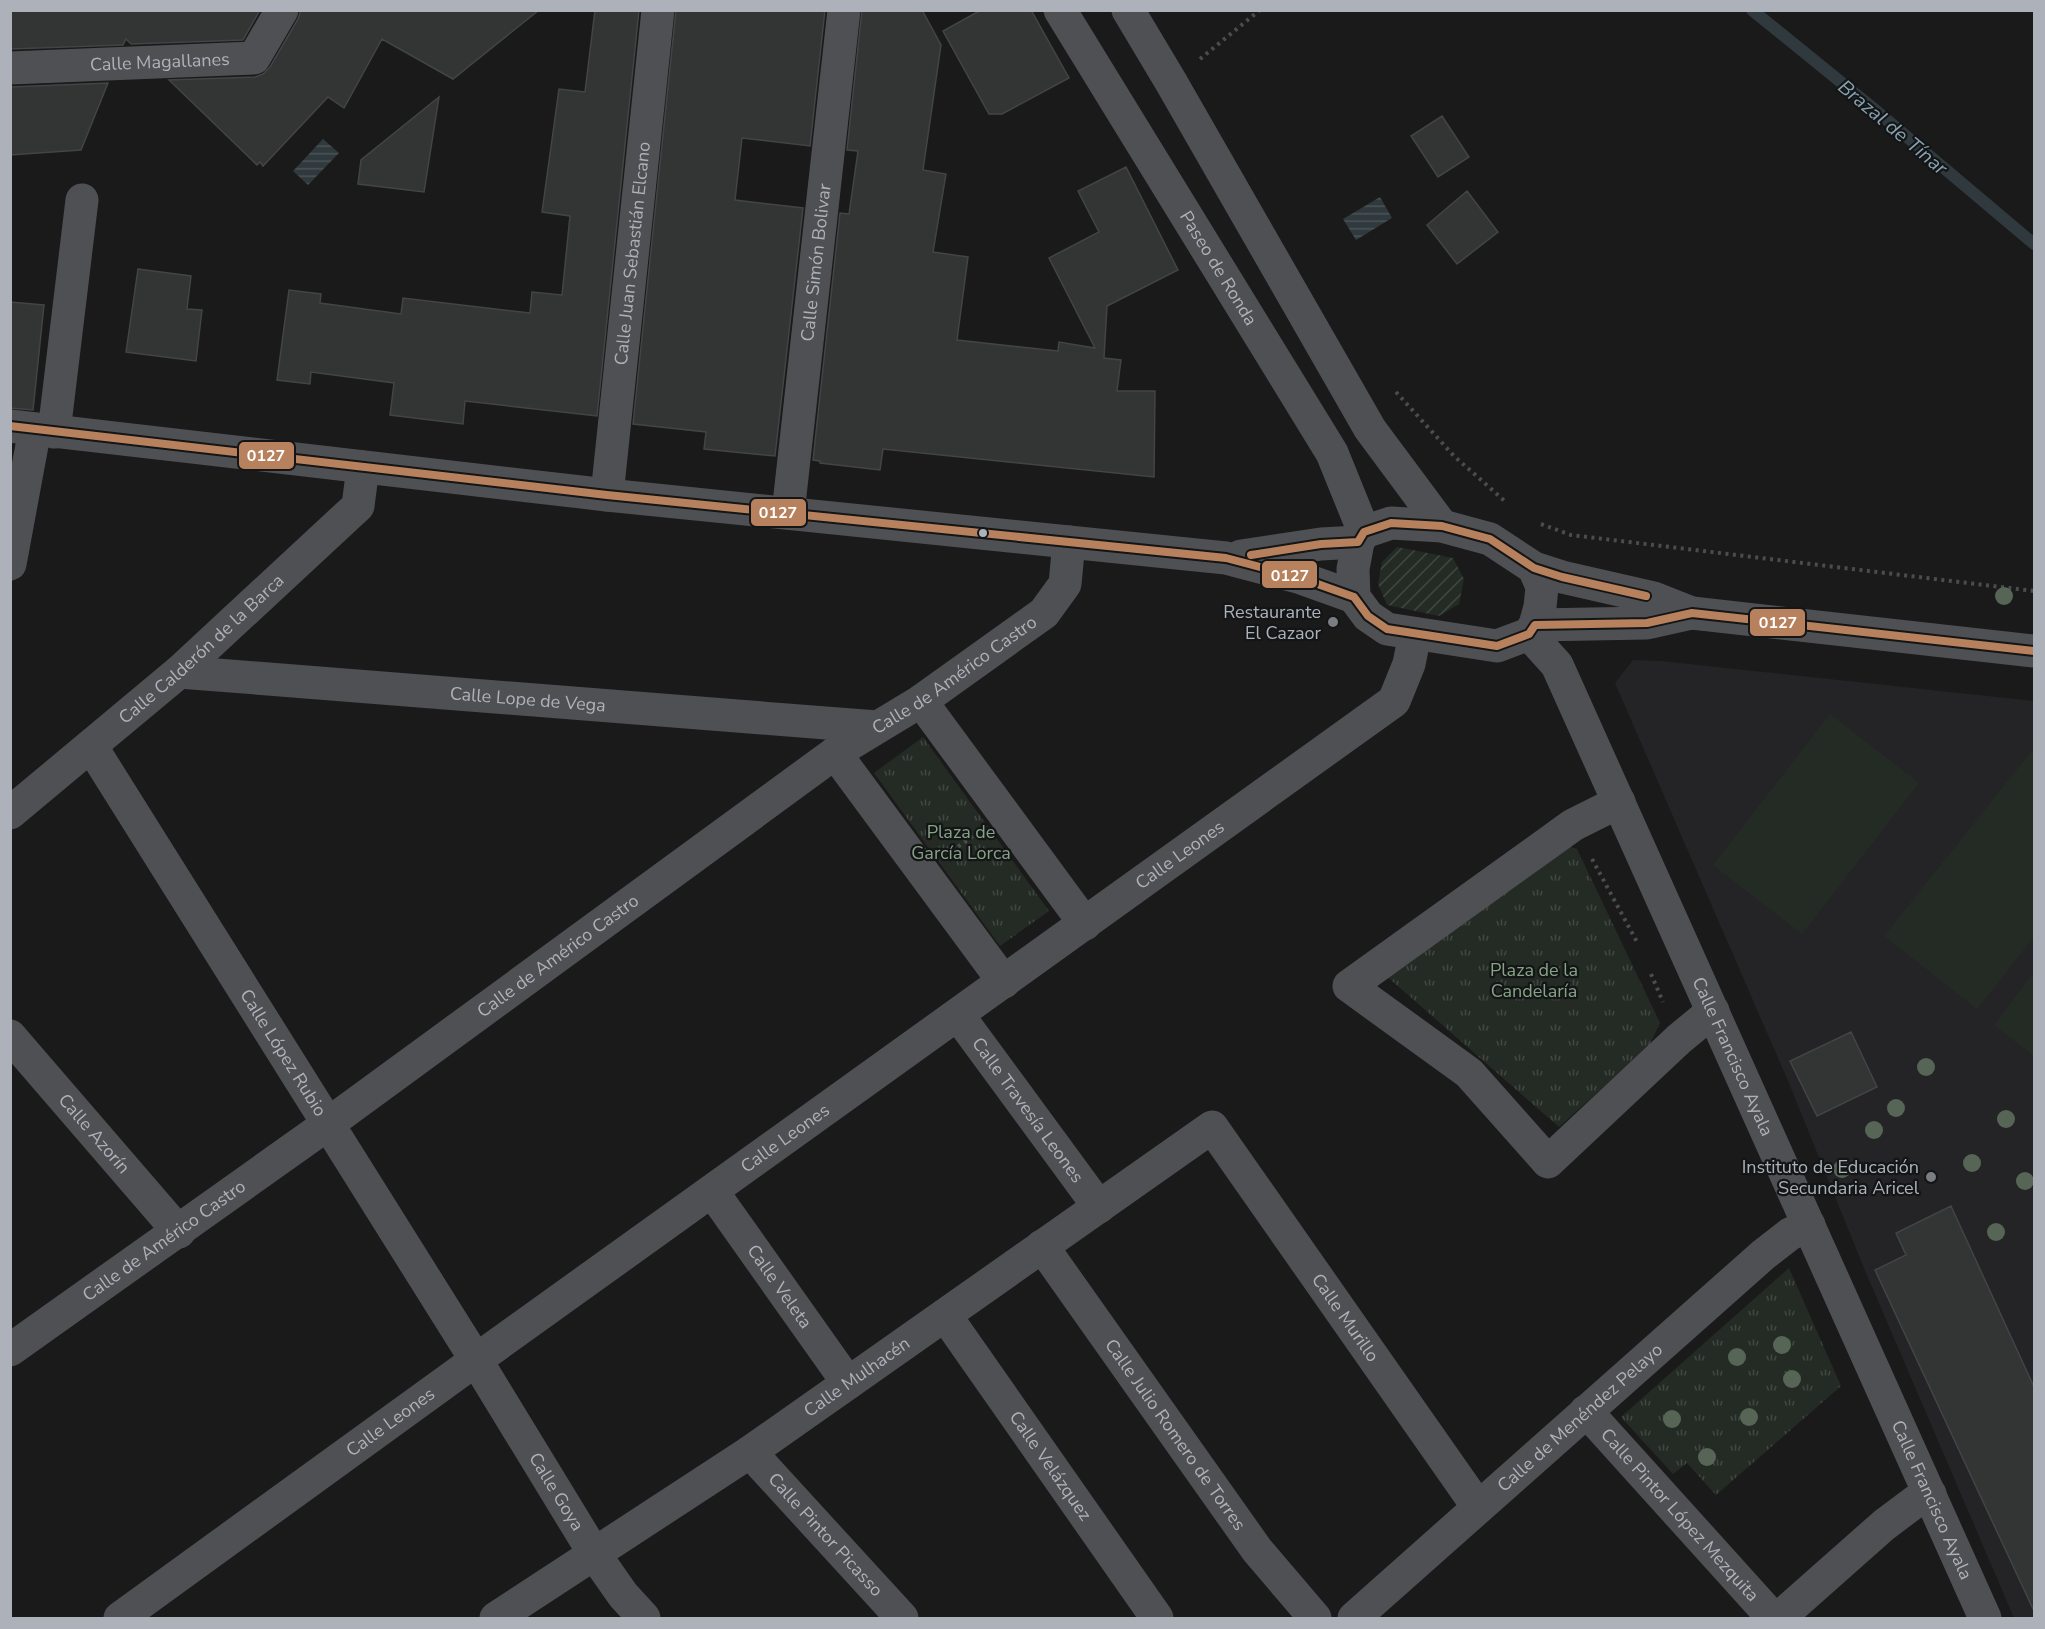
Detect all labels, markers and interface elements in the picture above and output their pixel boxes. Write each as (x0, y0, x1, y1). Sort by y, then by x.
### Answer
street label: Calle Magallanes (89, 47, 230, 77)
water label: Brazal de Tínar (1832, 74, 1954, 182)
street label: Calle Juan Sebastián Elcano (609, 140, 656, 366)
street label: Calle Simón Bolivar (795, 182, 837, 343)
street label: Paseo de Ronda (1174, 206, 1263, 330)
line badge: 0127 (238, 441, 295, 470)
text: 0127 (247, 445, 285, 467)
line badge: 0127 (750, 498, 807, 527)
text: 0127 (759, 502, 797, 524)
unlabelled marker (977, 527, 989, 539)
line badge: 0127 (1261, 560, 1318, 589)
text: 0127 (1271, 565, 1309, 587)
street label: Calle Calderón de la Barca (114, 569, 289, 729)
place label: Restaurante El Cazaor (1223, 600, 1322, 645)
line badge: 0127 (1749, 608, 1806, 637)
street label: Calle de Américo Castro (867, 610, 1042, 740)
text: 0127 (1759, 612, 1797, 634)
marker: Restaurante El Cazaor (1326, 615, 1340, 629)
street label: Calle Lope de Vega (449, 681, 607, 718)
street label: Calle Leones (1131, 815, 1229, 895)
park label: Plaza de García Lorca (911, 820, 1011, 865)
street label: Calle de Américo Castro (472, 888, 644, 1023)
park label: Plaza de la Candelaría (1490, 958, 1578, 1003)
street label: Calle Francisco Ayala (1687, 973, 1779, 1140)
street label: Calle López Rubio (234, 985, 332, 1121)
street label: Calle Travesía Leones (966, 1032, 1089, 1188)
street label: Calle Azorín (53, 1089, 135, 1179)
street label: Calle Leones (736, 1098, 834, 1178)
place label: Instituto de Educación Secundaria Aricel (1742, 1155, 1920, 1200)
marker: Instituto de Educación Secundaria Aricel (1924, 1170, 1938, 1184)
street label: Calle de Américo Castro (78, 1174, 251, 1307)
street label: Calle Veleta (742, 1240, 818, 1333)
street label: Calle Murillo (1306, 1269, 1385, 1367)
street label: Calle Mulhacén (799, 1331, 915, 1423)
street label: Calle Julio Romero de Torres (1099, 1334, 1251, 1535)
street label: Calle de Menéndez Pelayo (1492, 1338, 1668, 1497)
street label: Calle Leones (341, 1382, 440, 1462)
street label: Calle Velázquez (1004, 1406, 1097, 1525)
street label: Calle Francisco Ayala (1886, 1416, 1978, 1583)
street label: Calle Pintor López Mezquita (1595, 1423, 1764, 1607)
street label: Calle Goya (523, 1448, 589, 1535)
street label: Calle Pintor Picasso (763, 1467, 889, 1602)

